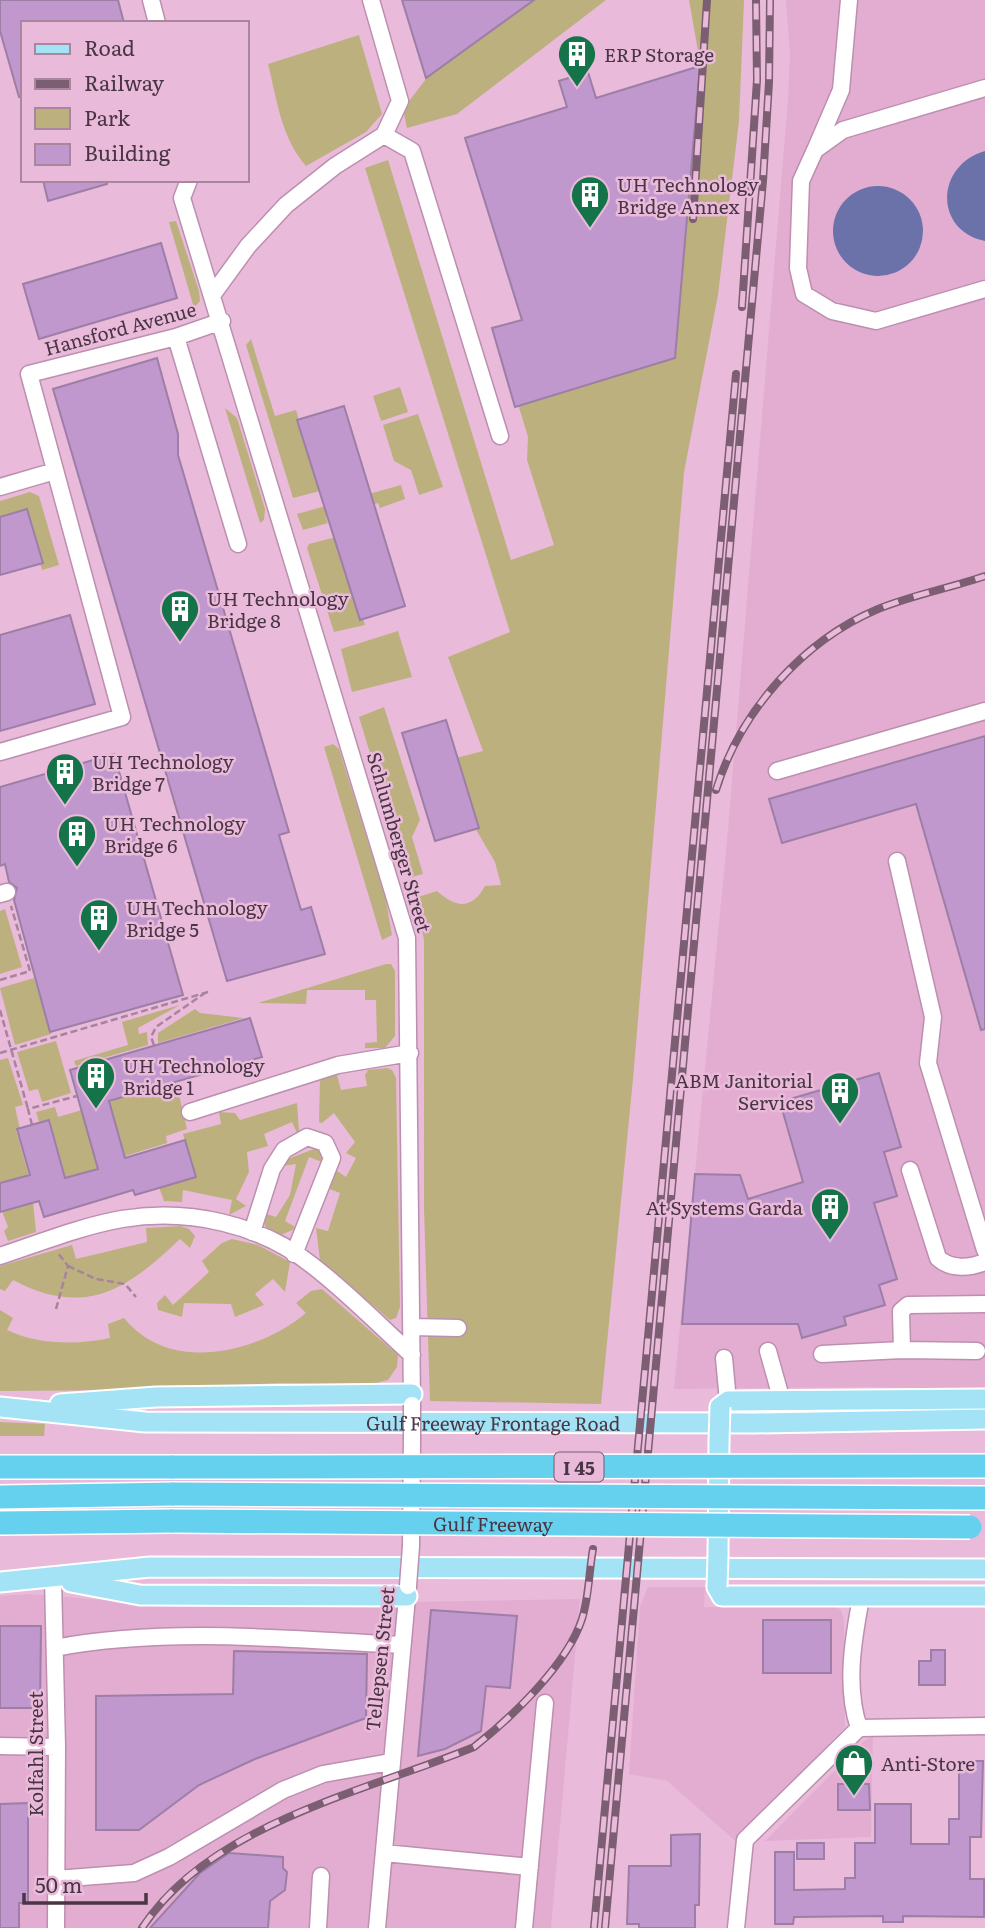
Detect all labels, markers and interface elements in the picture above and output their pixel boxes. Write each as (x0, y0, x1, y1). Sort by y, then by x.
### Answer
legend (21, 21, 248, 182)
text: Road (84, 31, 135, 62)
building icon: ERP Storage (556, 33, 598, 88)
place label: ERP Storage (604, 40, 714, 68)
text: Railway (84, 66, 165, 97)
text: Park (84, 101, 130, 132)
text: Building (84, 136, 171, 167)
place label: UH Technology Bridge Annex (617, 170, 759, 220)
building icon: UH Technology Bridge Annex (569, 174, 611, 229)
street label: Hansford Avenue (41, 294, 199, 362)
place label: UH Technology Bridge 8 (207, 584, 349, 634)
building icon: UH Technology Bridge 8 (159, 588, 201, 643)
place label: UH Technology Bridge 7 (92, 747, 234, 797)
street label: Schlumberger Street (361, 748, 439, 936)
building icon: UH Technology Bridge 7 (44, 751, 86, 806)
place label: UH Technology Bridge 6 (104, 809, 246, 859)
building icon: UH Technology Bridge 6 (56, 813, 98, 868)
place label: UH Technology Bridge 5 (126, 893, 268, 943)
building icon: UH Technology Bridge 5 (78, 897, 120, 952)
place label: UH Technology Bridge 1 (123, 1051, 265, 1101)
building icon: UH Technology Bridge 1 (75, 1055, 117, 1110)
place label: ABM Janitorial Services (675, 1066, 813, 1116)
building icon: ABM Janitorial Services (819, 1070, 861, 1125)
building icon: At Systems Garda (809, 1186, 851, 1241)
place label: At Systems Garda (646, 1193, 804, 1221)
street label: Gulf Freeway Frontage Road (366, 1408, 621, 1437)
road number: I 45 (554, 1452, 604, 1482)
street label: Gulf Freeway (433, 1509, 553, 1538)
street label: Tellepsen Street (358, 1585, 401, 1733)
street label: Kolfahl Street (21, 1691, 49, 1817)
shop icon: Anti-Store (833, 1742, 875, 1797)
place label: Anti-Store (881, 1749, 975, 1777)
scale bar (24, 1862, 147, 1906)
text: 50 m (35, 1868, 82, 1899)

